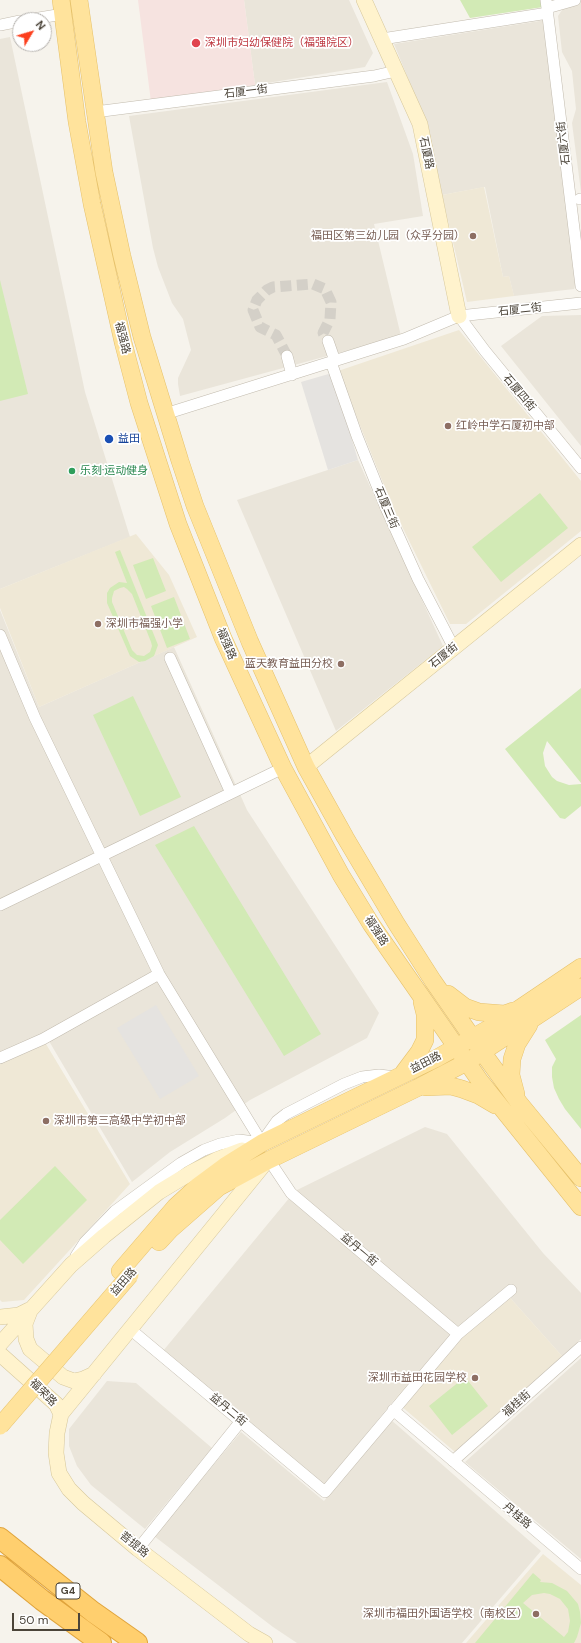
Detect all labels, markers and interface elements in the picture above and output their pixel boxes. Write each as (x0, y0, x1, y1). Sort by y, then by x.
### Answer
north arrow (12, 12, 52, 52)
text: N (33, 18, 49, 33)
place label: 深圳市妇幼保健院（福强院区） (205, 36, 359, 50)
marker: 深圳市妇幼保健院（福强院区） (190, 37, 202, 49)
street label: 石厦一街 (223, 83, 269, 101)
street label: 石厦六街 (555, 120, 573, 166)
street label: 石厦路 (416, 135, 436, 171)
place label: 福田区第三幼儿园（众孚分园） (311, 229, 465, 243)
marker: 福田区第三幼儿园（众孚分园） (468, 231, 478, 241)
street label: 石厦二街 (497, 301, 543, 319)
street label: 福强路 (112, 320, 132, 356)
street label: 石厦四街 (500, 372, 538, 414)
place label: 红岭中学石厦初中部 (456, 419, 555, 433)
marker: 红岭中学石厦初中部 (443, 421, 453, 431)
place label: 益田 (118, 432, 140, 446)
marker: 益田 (103, 433, 115, 445)
place label: 乐刻·运动健身 (80, 464, 148, 478)
marker: 乐刻·运动健身 (67, 466, 77, 476)
street label: 石厦三街 (371, 485, 401, 531)
place label: 深圳市福强小学 (106, 617, 183, 631)
marker: 深圳市福强小学 (93, 619, 103, 629)
street label: 福强路 (213, 626, 239, 662)
street label: 石厦街 (427, 640, 461, 672)
place label: 蓝天教育益田分校 (245, 657, 333, 671)
marker: 蓝天教育益田分校 (336, 659, 346, 669)
street label: 福强路 (361, 914, 391, 948)
street label: 益田路 (408, 1050, 444, 1076)
place label: 深圳市第三高级中学初中部 (54, 1114, 186, 1128)
marker: 深圳市第三高级中学初中部 (41, 1116, 51, 1126)
street label: 益丹一街 (338, 1231, 380, 1269)
street label: 益田路 (108, 1265, 140, 1299)
place label: 深圳市益田花园学校 (368, 1371, 467, 1385)
marker: 深圳市益田花园学校 (470, 1373, 480, 1383)
street label: 福荣路 (27, 1377, 59, 1409)
street label: 福桂街 (500, 1388, 534, 1420)
street label: 益丹二街 (207, 1391, 249, 1429)
street label: 丹桂路 (500, 1500, 534, 1532)
street label: 菩提路 (117, 1529, 151, 1561)
road number: G4 (56, 1583, 80, 1599)
scale bar (14, 1605, 82, 1631)
place label: 深圳市福田外国语学校（南校区） (363, 1607, 528, 1621)
marker: 深圳市福田外国语学校（南校区） (531, 1609, 541, 1619)
text: 50 m (19, 1612, 48, 1628)

